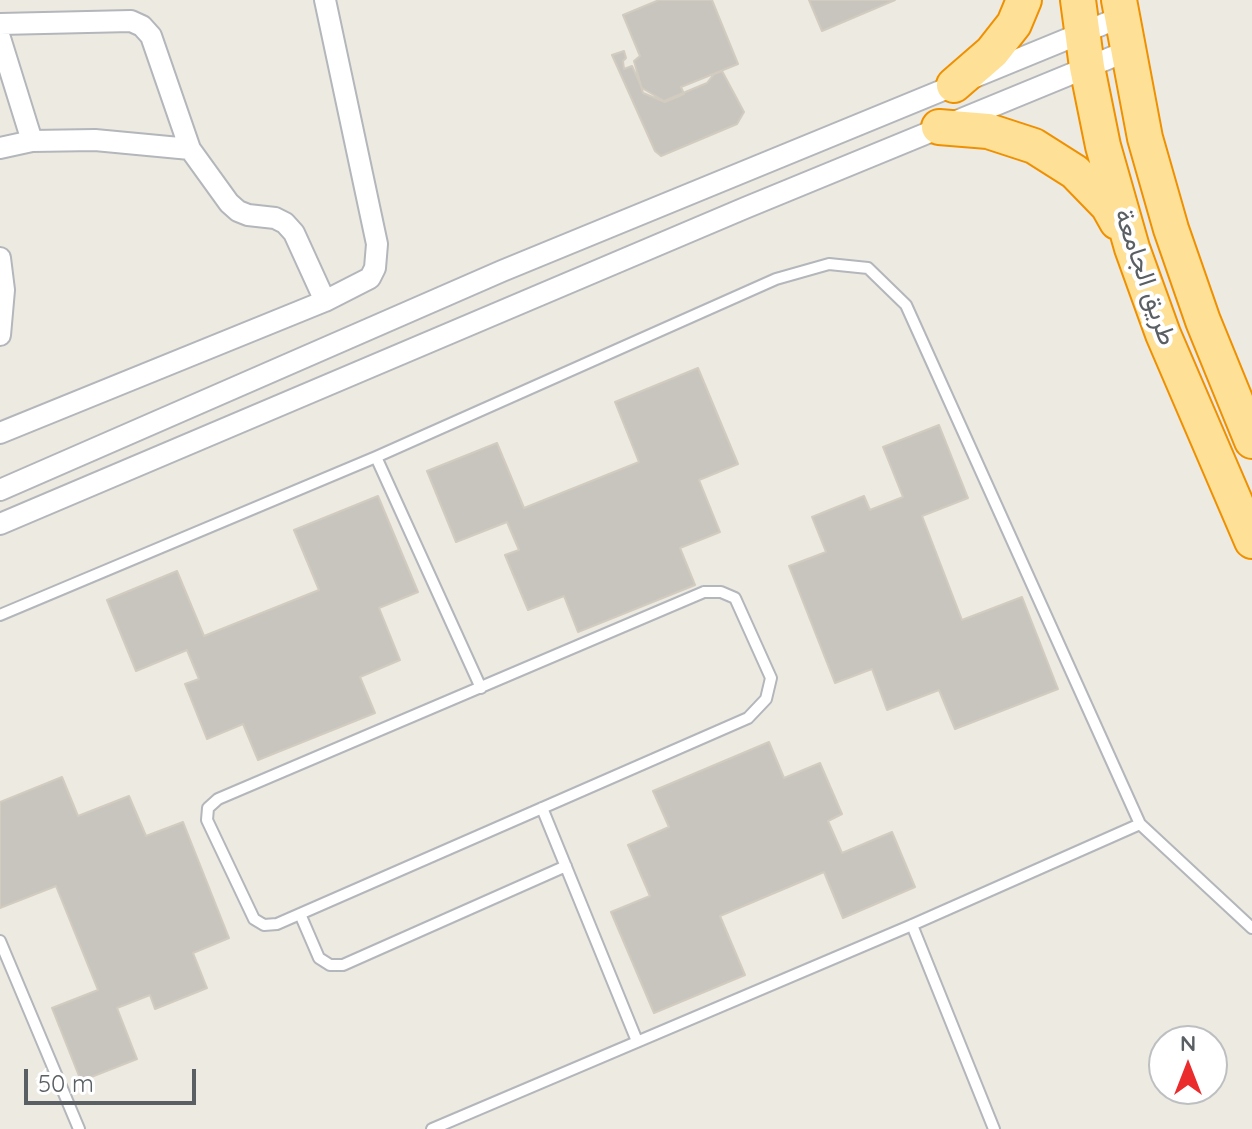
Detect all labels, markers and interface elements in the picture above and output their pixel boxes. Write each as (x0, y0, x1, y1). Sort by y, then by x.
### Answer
street label: طريق الجامعة (1107, 205, 1183, 349)
north arrow (1148, 1025, 1228, 1105)
text: N (1180, 1029, 1196, 1057)
scale bar (28, 1053, 200, 1103)
text: 50 m (38, 1068, 94, 1098)

